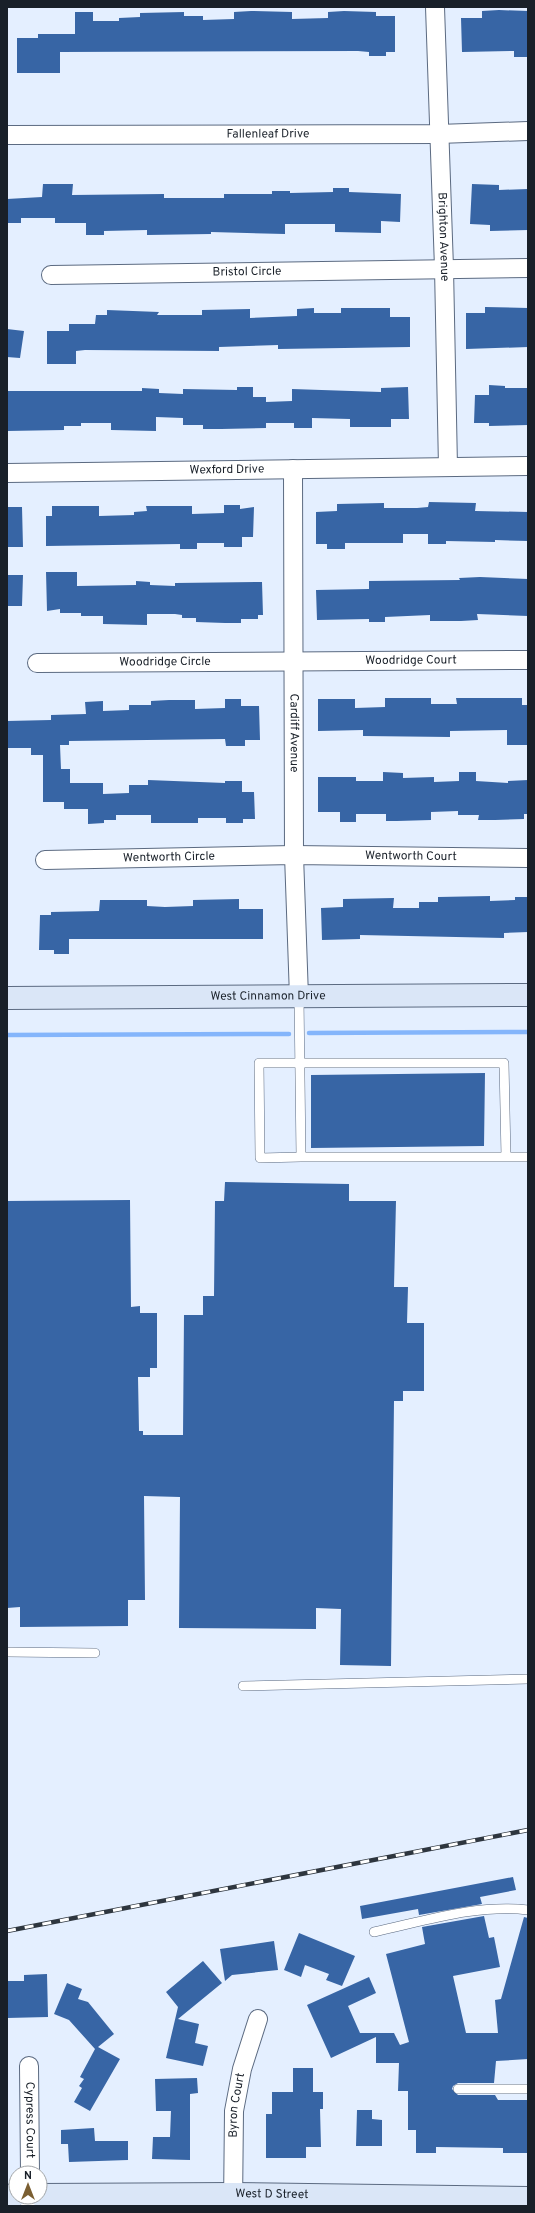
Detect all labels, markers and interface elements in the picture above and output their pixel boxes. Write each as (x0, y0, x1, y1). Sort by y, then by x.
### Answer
street label: Fallenleaf Drive (227, 126, 309, 142)
street label: Brighton Avenue (433, 192, 452, 282)
street label: Bristol Circle (212, 264, 282, 281)
street label: Wexford Drive (189, 462, 264, 479)
street label: Woodridge Court (365, 652, 457, 669)
street label: Woodridge Circle (119, 654, 211, 670)
street label: Cardiff Avenue (286, 693, 302, 773)
street label: Wentworth Court (365, 848, 457, 865)
street label: Wentworth Circle (123, 849, 215, 866)
street label: West Cinnamon Drive (210, 988, 326, 1005)
street label: Byron Court (226, 2071, 249, 2138)
street label: Cypress Court (21, 2082, 38, 2158)
north arrow (8, 2165, 48, 2205)
text: N (24, 2169, 32, 2183)
street label: West D Street (235, 2186, 309, 2203)

